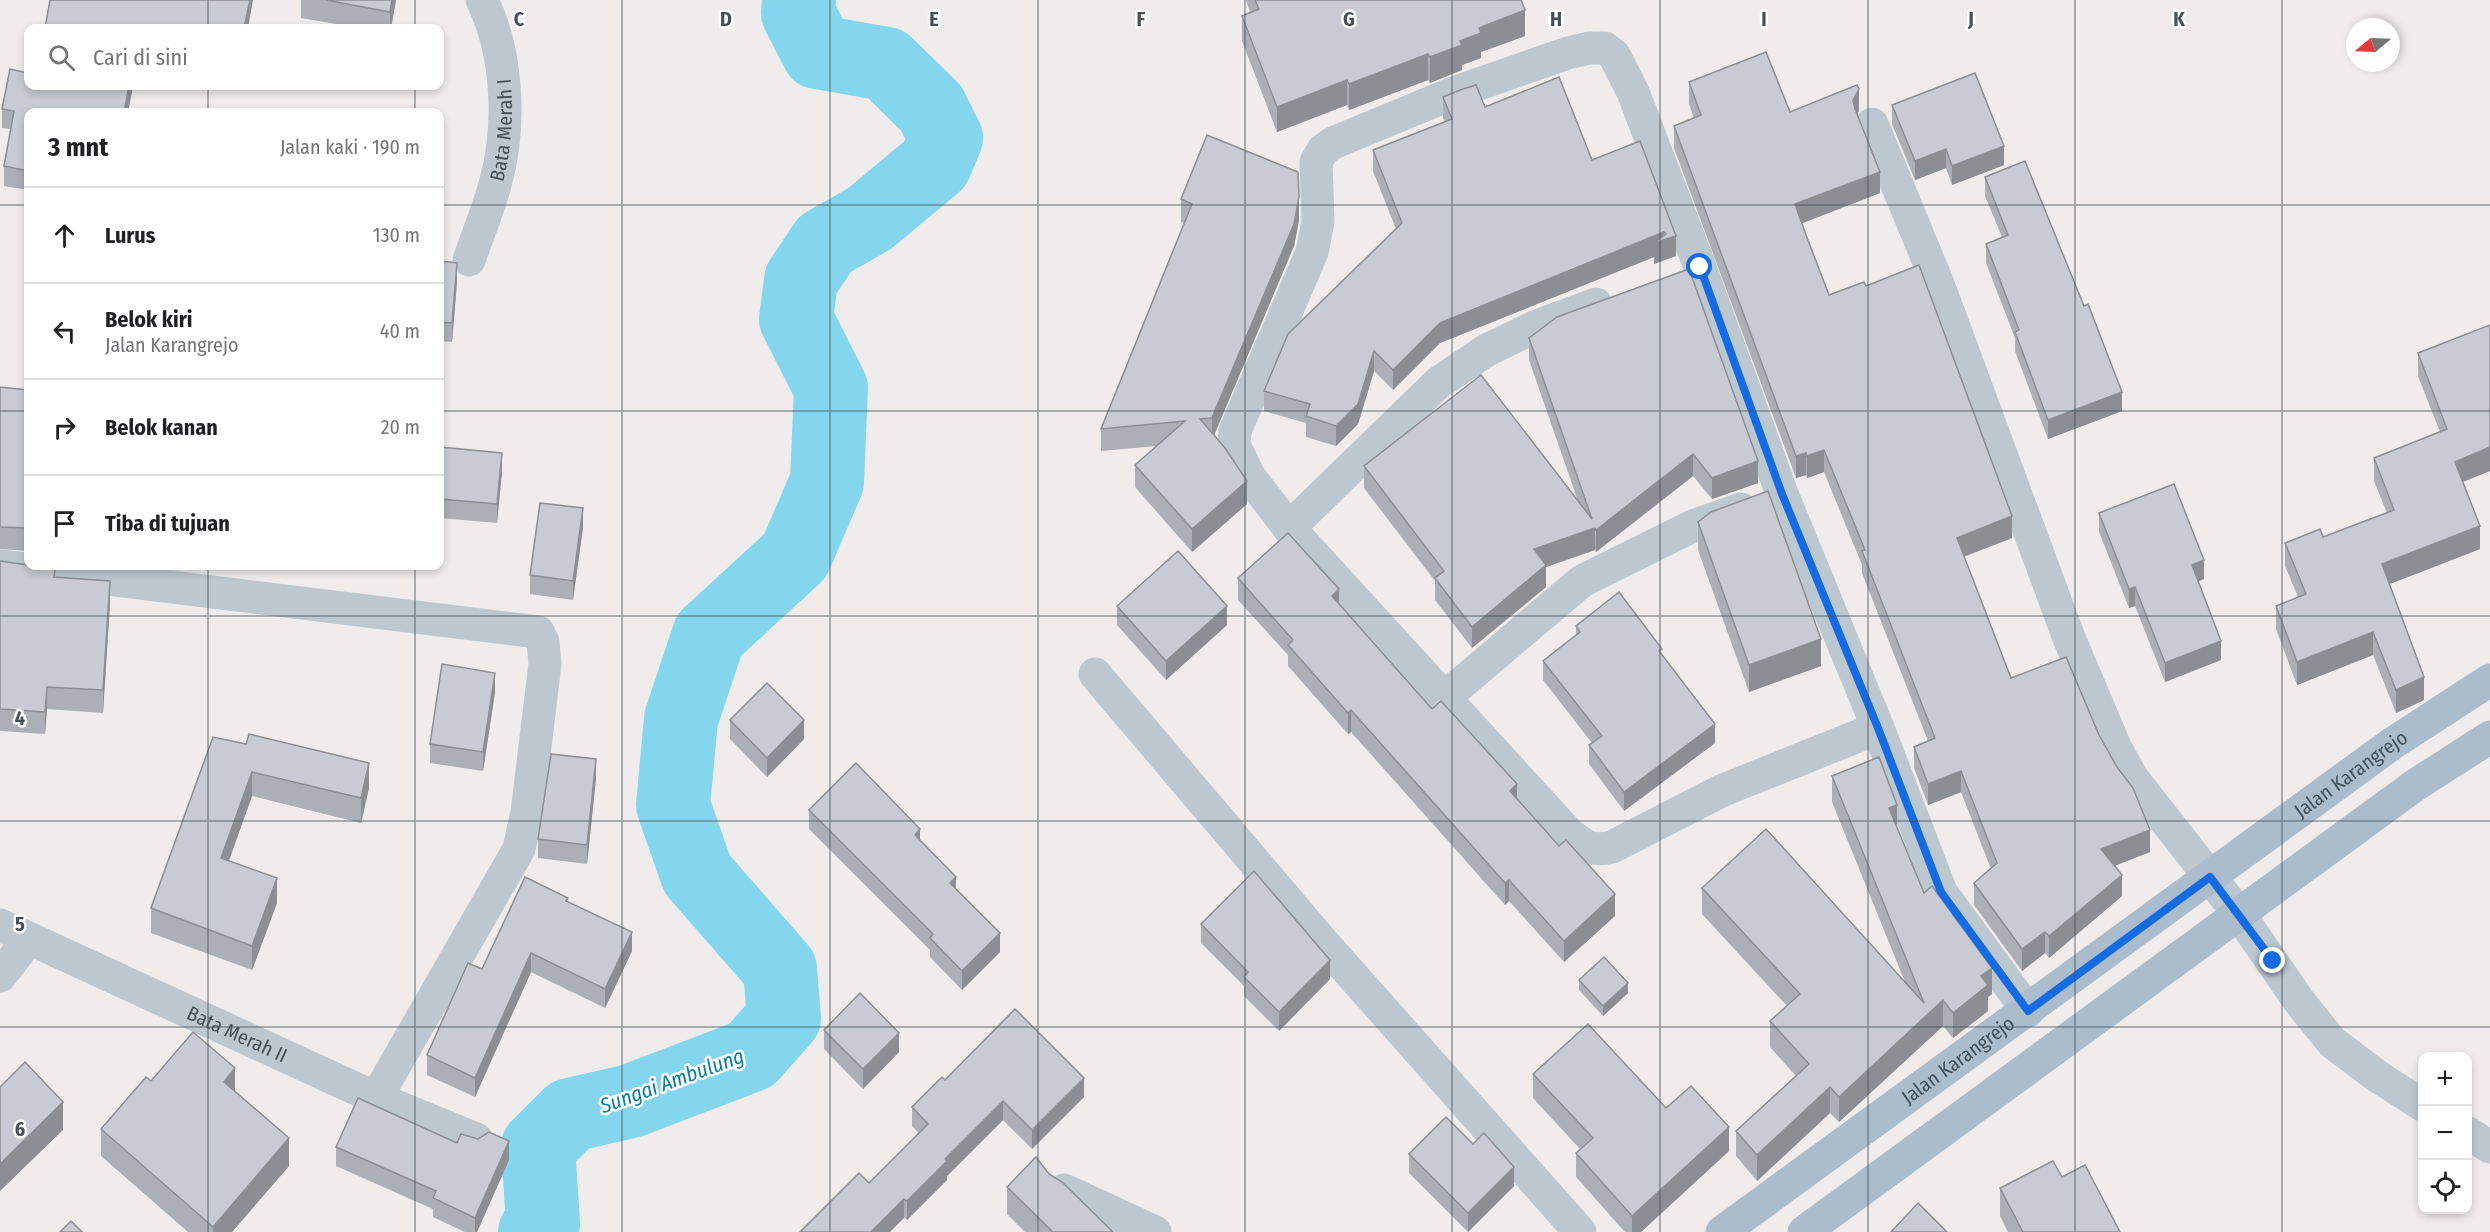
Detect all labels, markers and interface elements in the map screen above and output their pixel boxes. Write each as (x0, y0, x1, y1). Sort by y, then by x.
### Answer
text: C (514, 7, 525, 31)
text: D (720, 7, 732, 31)
text: E (929, 7, 939, 31)
text: F (1137, 7, 1146, 31)
text: G (1343, 7, 1355, 31)
text: H (1550, 7, 1562, 31)
text: I (1761, 7, 1767, 31)
text: J (1967, 7, 1974, 31)
text: K (2173, 7, 2185, 31)
north arrow (2346, 18, 2400, 72)
search box (24, 24, 444, 90)
icon: search (45, 41, 78, 74)
text: Cari di sini (93, 44, 188, 71)
street label: Bata Merah I (484, 78, 517, 184)
text: 3 mnt (48, 132, 108, 163)
text: Jalan kaki · 190 m (280, 135, 420, 159)
icon: ahead (48, 219, 81, 252)
text: Lurus (105, 222, 155, 249)
text: 130 m (373, 223, 420, 247)
route start (1686, 253, 1712, 279)
text: Belok kiri (105, 306, 193, 333)
icon: left (48, 315, 81, 348)
text: 40 m (380, 319, 420, 343)
text: Jalan Karangrejo (105, 333, 238, 357)
icon: right (48, 411, 81, 444)
text: Belok kanan (105, 414, 218, 441)
text: 20 m (381, 415, 420, 439)
icon: arrive (48, 507, 81, 540)
text: Tiba di tujuan (105, 510, 230, 537)
text: 4 (15, 706, 25, 730)
street label: Jalan Karangrejo (2290, 725, 2412, 823)
text: 5 (15, 912, 25, 936)
route end (2259, 947, 2285, 973)
street label: Bata Merah II (183, 1001, 291, 1068)
street label: Jalan Karangrejo (1897, 1011, 2019, 1109)
water label: Sungai Ambulung (595, 1043, 748, 1119)
map controls (2418, 1052, 2472, 1214)
button: + (2418, 1052, 2472, 1106)
button: − (2418, 1106, 2472, 1160)
text: 6 (15, 1117, 25, 1141)
button: locate (2418, 1160, 2472, 1214)

